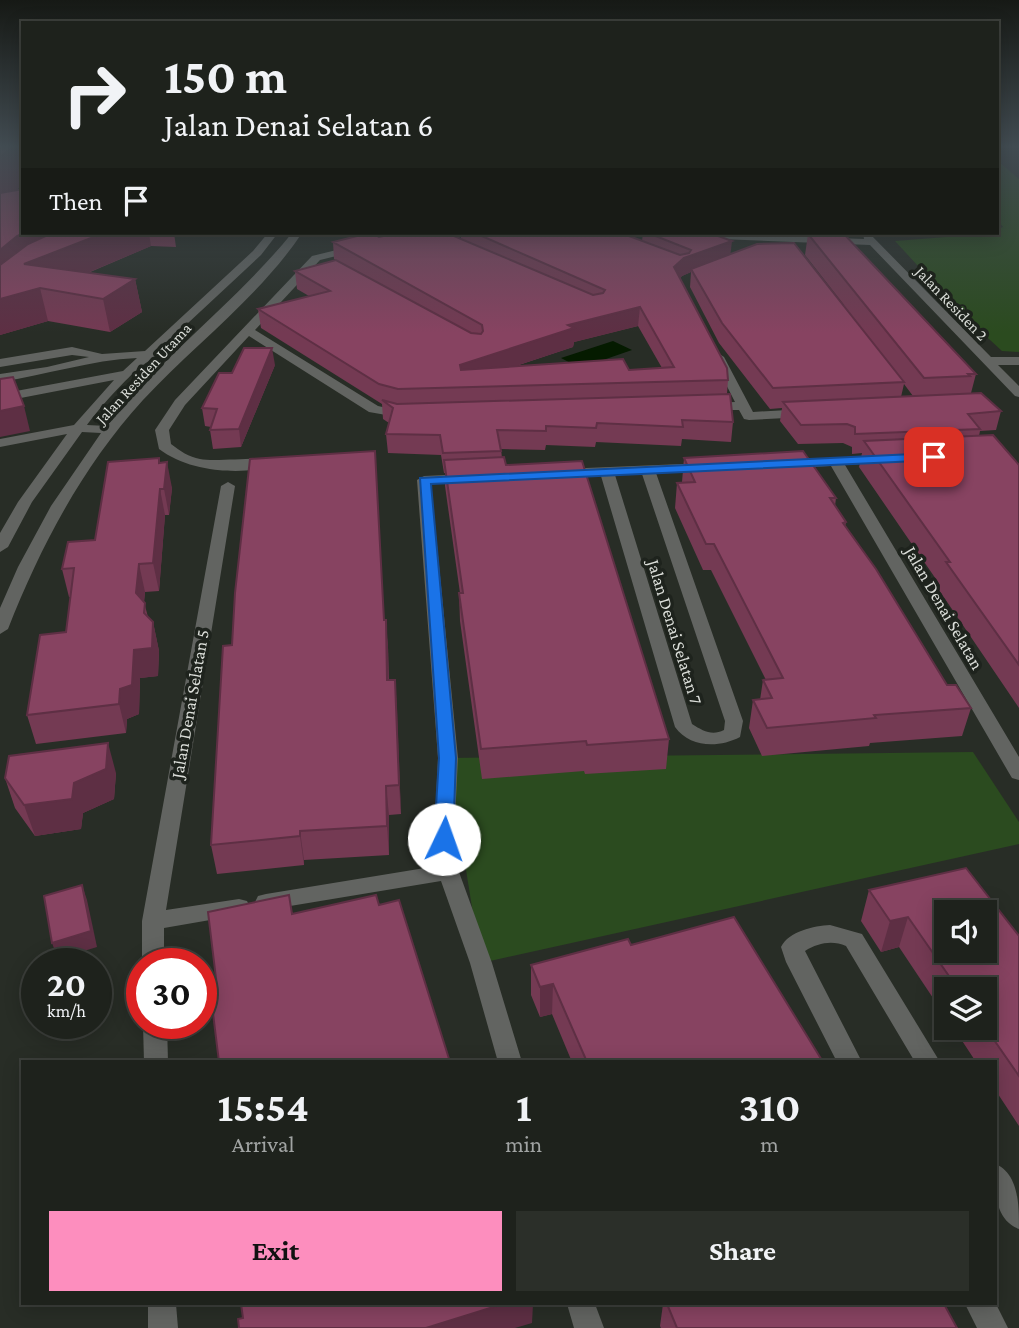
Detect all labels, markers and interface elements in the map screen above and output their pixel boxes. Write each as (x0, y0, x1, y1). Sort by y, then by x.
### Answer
icon: right (49, 49, 140, 140)
text: 150 m (164, 49, 287, 104)
text: Jalan Denai Selatan 6 (164, 107, 433, 143)
icon: arrive (117, 182, 155, 220)
text: Then (49, 187, 103, 216)
street label: Jalan Residen 2 (910, 261, 991, 345)
street label: Jalan Residen Utama (91, 319, 196, 429)
pin (904, 427, 964, 487)
icon: arrive (915, 438, 953, 476)
street label: Jalan Denai Selatan (900, 541, 988, 673)
street label: Jalan Denai Selatan 7 (643, 555, 707, 707)
street label: Jalan Denai Selatan 5 (167, 628, 213, 782)
position arrow (407, 802, 481, 876)
map controls (934, 900, 997, 1040)
button: sound (934, 900, 997, 963)
speed limit sign: 30 (126, 948, 217, 1039)
text: 20 (47, 965, 86, 1004)
button: layers (934, 977, 997, 1040)
text: km/h (47, 1001, 86, 1021)
text: 15:54 (218, 1083, 309, 1130)
text: 1 (516, 1083, 532, 1130)
text: 310 (739, 1083, 800, 1130)
text: Arrival (232, 1131, 294, 1157)
text: min (505, 1131, 542, 1157)
text: m (760, 1131, 779, 1157)
button: Exit (49, 1211, 502, 1291)
button: Share (516, 1211, 969, 1291)

